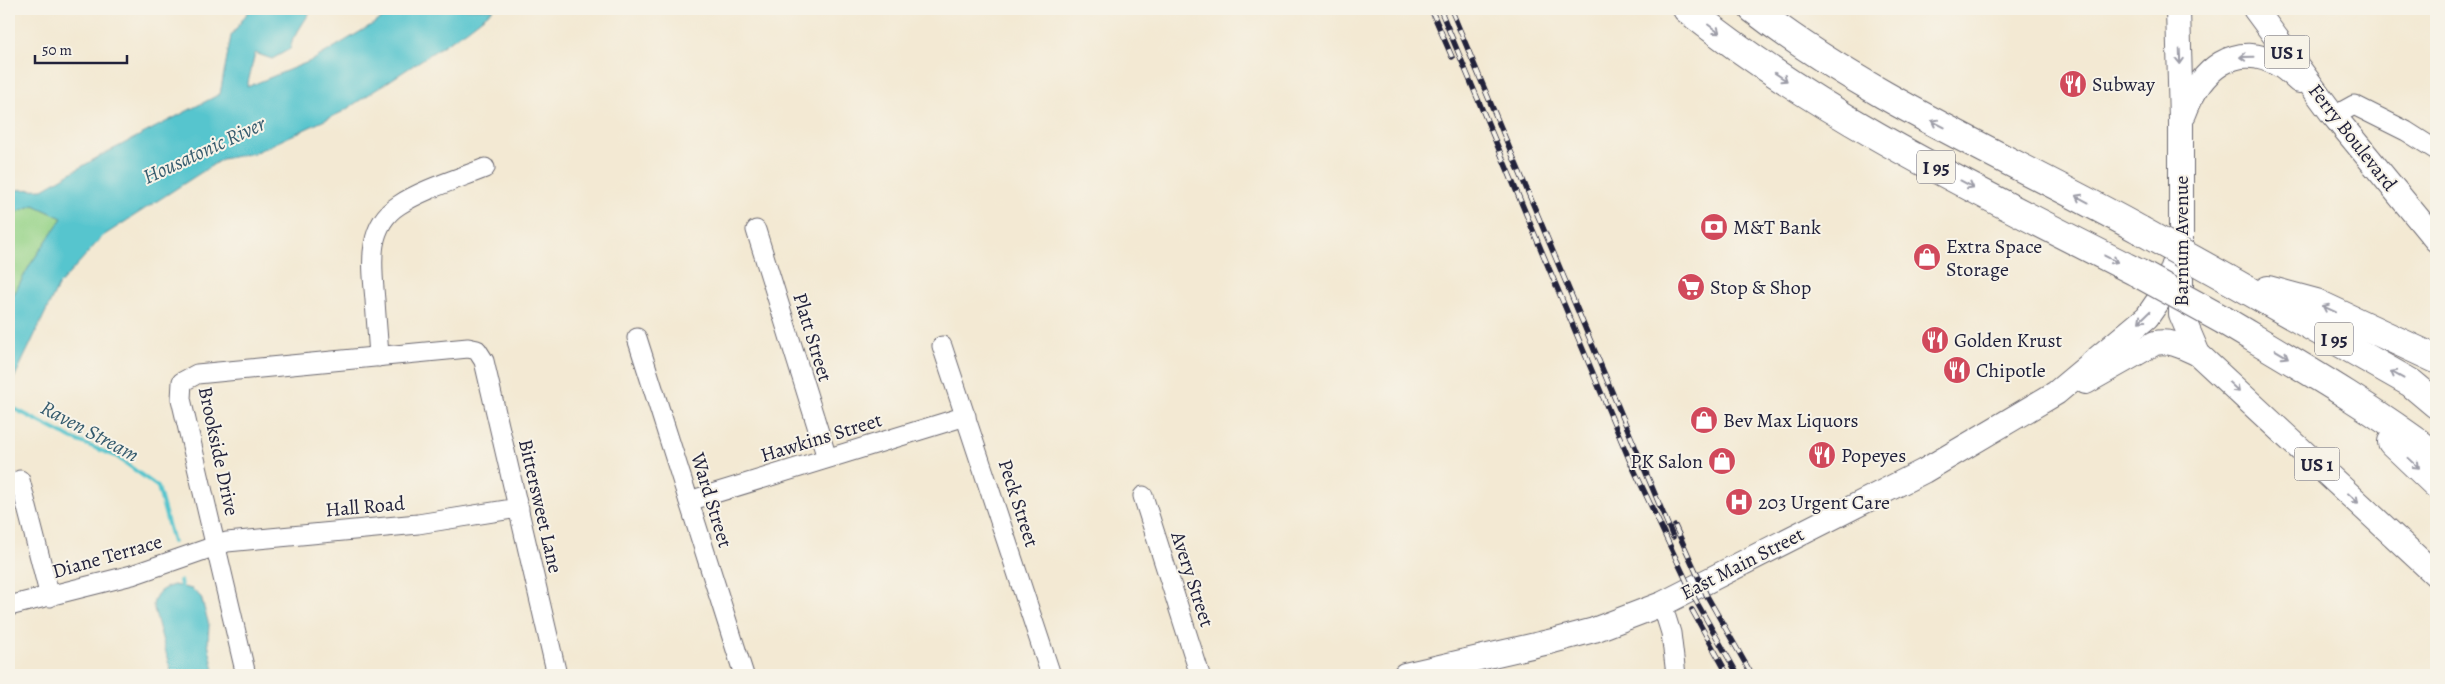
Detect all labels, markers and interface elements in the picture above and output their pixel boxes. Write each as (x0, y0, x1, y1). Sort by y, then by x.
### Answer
one-way arrow (1707, 24, 1720, 35)
scale bar (35, 32, 128, 64)
road number: US 1 (2264, 36, 2310, 68)
text: 50 m (42, 40, 72, 60)
one-way arrow (2175, 49, 2185, 65)
one-way arrow (2239, 52, 2256, 62)
restaurant icon: Subway (2058, 69, 2088, 99)
place label: Subway (2092, 71, 2156, 98)
one-way arrow (1773, 72, 1787, 82)
street label: Ferry Boulevard (2302, 78, 2403, 197)
water label: Housatonic River (138, 109, 271, 191)
one-way arrow (1931, 119, 1946, 128)
road number: I 95 (1917, 150, 1955, 183)
street label: Barnum Avenue (2168, 176, 2195, 306)
one-way arrow (1959, 180, 1974, 189)
one-way arrow (2075, 194, 2090, 203)
bank icon: M&T Bank (1699, 212, 1729, 242)
place label: M&T Bank (1733, 214, 1821, 241)
place label: Extra Space Storage (1946, 233, 2042, 283)
shop icon: Extra Space Storage (1912, 242, 1942, 272)
one-way arrow (2103, 255, 2118, 264)
supermarket icon: Stop & Shop (1676, 272, 1706, 302)
place label: Stop & Shop (1710, 274, 1811, 301)
street label: Platt Street (786, 289, 839, 385)
one-way arrow (2322, 303, 2337, 313)
one-way arrow (2138, 311, 2151, 323)
road number: I 95 (2315, 322, 2353, 356)
restaurant icon: Golden Krust (1920, 325, 1950, 355)
place label: Golden Krust (1954, 327, 2062, 354)
one-way arrow (2274, 350, 2288, 360)
restaurant icon: Chipotle (1942, 355, 1972, 385)
place label: Chipotle (1976, 357, 2046, 384)
one-way arrow (2391, 369, 2405, 379)
one-way arrow (2228, 381, 2240, 393)
street label: Brookside Drive (192, 384, 245, 518)
water label: Raven Stream (36, 393, 144, 469)
shop icon: Bev Max Liquors (1689, 405, 1719, 435)
street label: Hawkins Street (757, 406, 885, 469)
place label: Bev Max Liquors (1723, 407, 1859, 434)
street label: Bittersweet Lane (512, 436, 569, 576)
restaurant icon: Popeyes (1807, 440, 1837, 470)
place label: Popeyes (1841, 442, 1906, 469)
shop icon: PK Salon (1707, 446, 1737, 476)
place label: PK Salon (1630, 448, 1703, 475)
road number: US 1 (2294, 448, 2340, 480)
street label: Ward Street (684, 449, 739, 551)
street label: Peck Street (992, 456, 1045, 551)
one-way arrow (2408, 457, 2420, 469)
hospital icon: 203 Urgent Care (1724, 487, 1754, 517)
place label: 203 Urgent Care (1758, 489, 1890, 516)
street label: Hall Road (324, 490, 406, 523)
one-way arrow (2347, 492, 2359, 504)
street label: East Main Street (1676, 521, 1809, 606)
street label: Avery Street (1164, 527, 1221, 631)
street label: Diane Terrace (49, 528, 165, 585)

